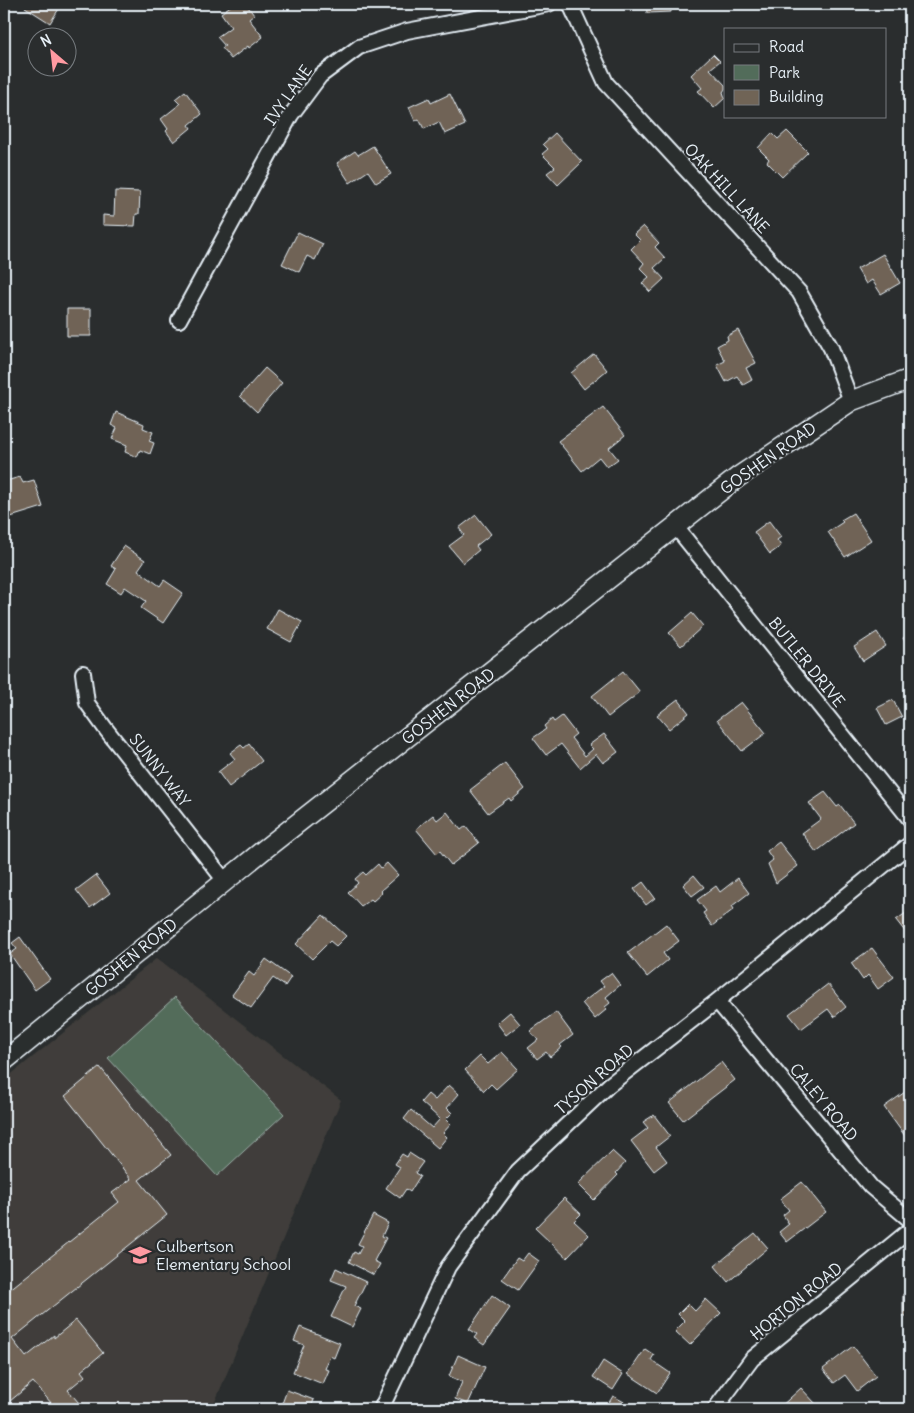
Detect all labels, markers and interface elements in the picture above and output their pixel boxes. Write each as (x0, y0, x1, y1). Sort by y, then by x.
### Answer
north arrow (28, 28, 78, 78)
legend (724, 28, 886, 118)
text: N (37, 30, 54, 51)
text: Road (769, 37, 804, 56)
street label: IVY LANE (260, 61, 316, 129)
text: Park (769, 63, 800, 82)
text: Building (769, 87, 824, 106)
street label: OAK HILL LANE (680, 139, 774, 237)
street label: GOSHEN ROAD (716, 417, 820, 499)
street label: BUTLER DRIVE (765, 613, 849, 711)
street label: GOSHEN ROAD (397, 663, 499, 749)
street label: SUNNY WAY (125, 729, 195, 811)
street label: GOSHEN ROAD (81, 914, 181, 1000)
street label: TYSON ROAD (551, 1039, 637, 1119)
street label: CALEY ROAD (786, 1059, 862, 1145)
place label: Culbertson Elementary School (156, 1236, 291, 1274)
school or university icon: Culbertson Elementary School (127, 1242, 153, 1268)
street label: HORTON ROAD (746, 1258, 846, 1344)

